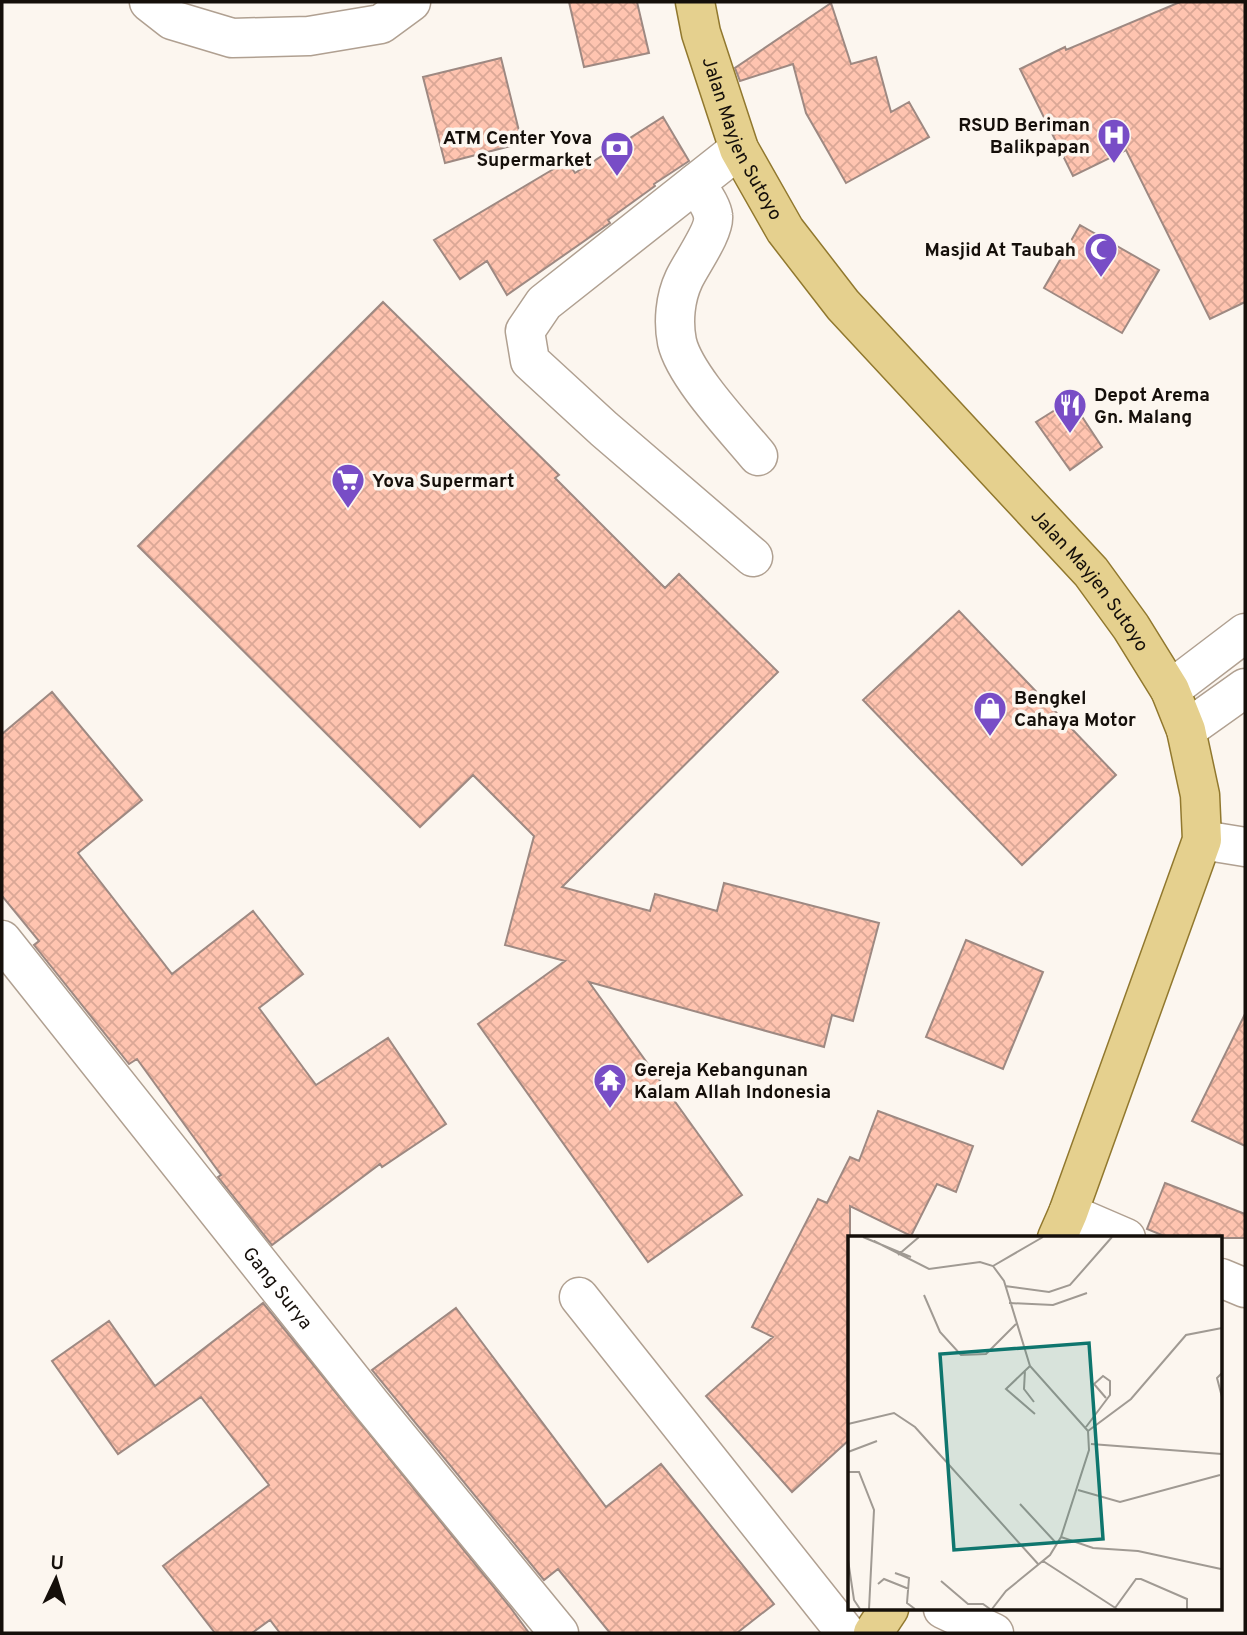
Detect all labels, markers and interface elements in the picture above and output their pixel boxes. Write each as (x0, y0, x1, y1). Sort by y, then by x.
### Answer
street label: Jalan Mayjen Sutoyo (696, 54, 787, 225)
place label: RSUD Beriman Balikpapan (958, 114, 1090, 160)
hospital icon: RSUD Beriman Balikpapan (1095, 116, 1133, 165)
place label: ATM Center Yova Supermarket (443, 127, 592, 173)
bank icon: ATM Center Yova Supermarket (598, 129, 636, 178)
mosque icon: Masjid At Taubah (1082, 230, 1120, 279)
place label: Masjid At Taubah (924, 239, 1076, 263)
place label: Depot Arema Gn. Malang (1094, 384, 1210, 430)
restaurant icon: Depot Arema Gn. Malang (1051, 386, 1089, 435)
supermarket icon: Yova Supermart (329, 461, 367, 510)
place label: Yova Supermart (372, 470, 514, 494)
street label: Jalan Mayjen Sutoyo (1025, 505, 1153, 657)
place label: Bengkel Cahaya Motor (1014, 687, 1136, 733)
shop icon: Bengkel Cahaya Motor (971, 689, 1009, 738)
place label: Gereja Kebangunan Kalam Allah Indonesia (634, 1059, 831, 1105)
temple icon: Gereja Kebangunan Kalam Allah Indonesia (591, 1061, 629, 1110)
inset map (848, 1236, 1222, 1610)
street label: Gang Surya (237, 1243, 317, 1335)
north arrow (21, 1544, 91, 1614)
text: U (49, 1552, 65, 1576)

